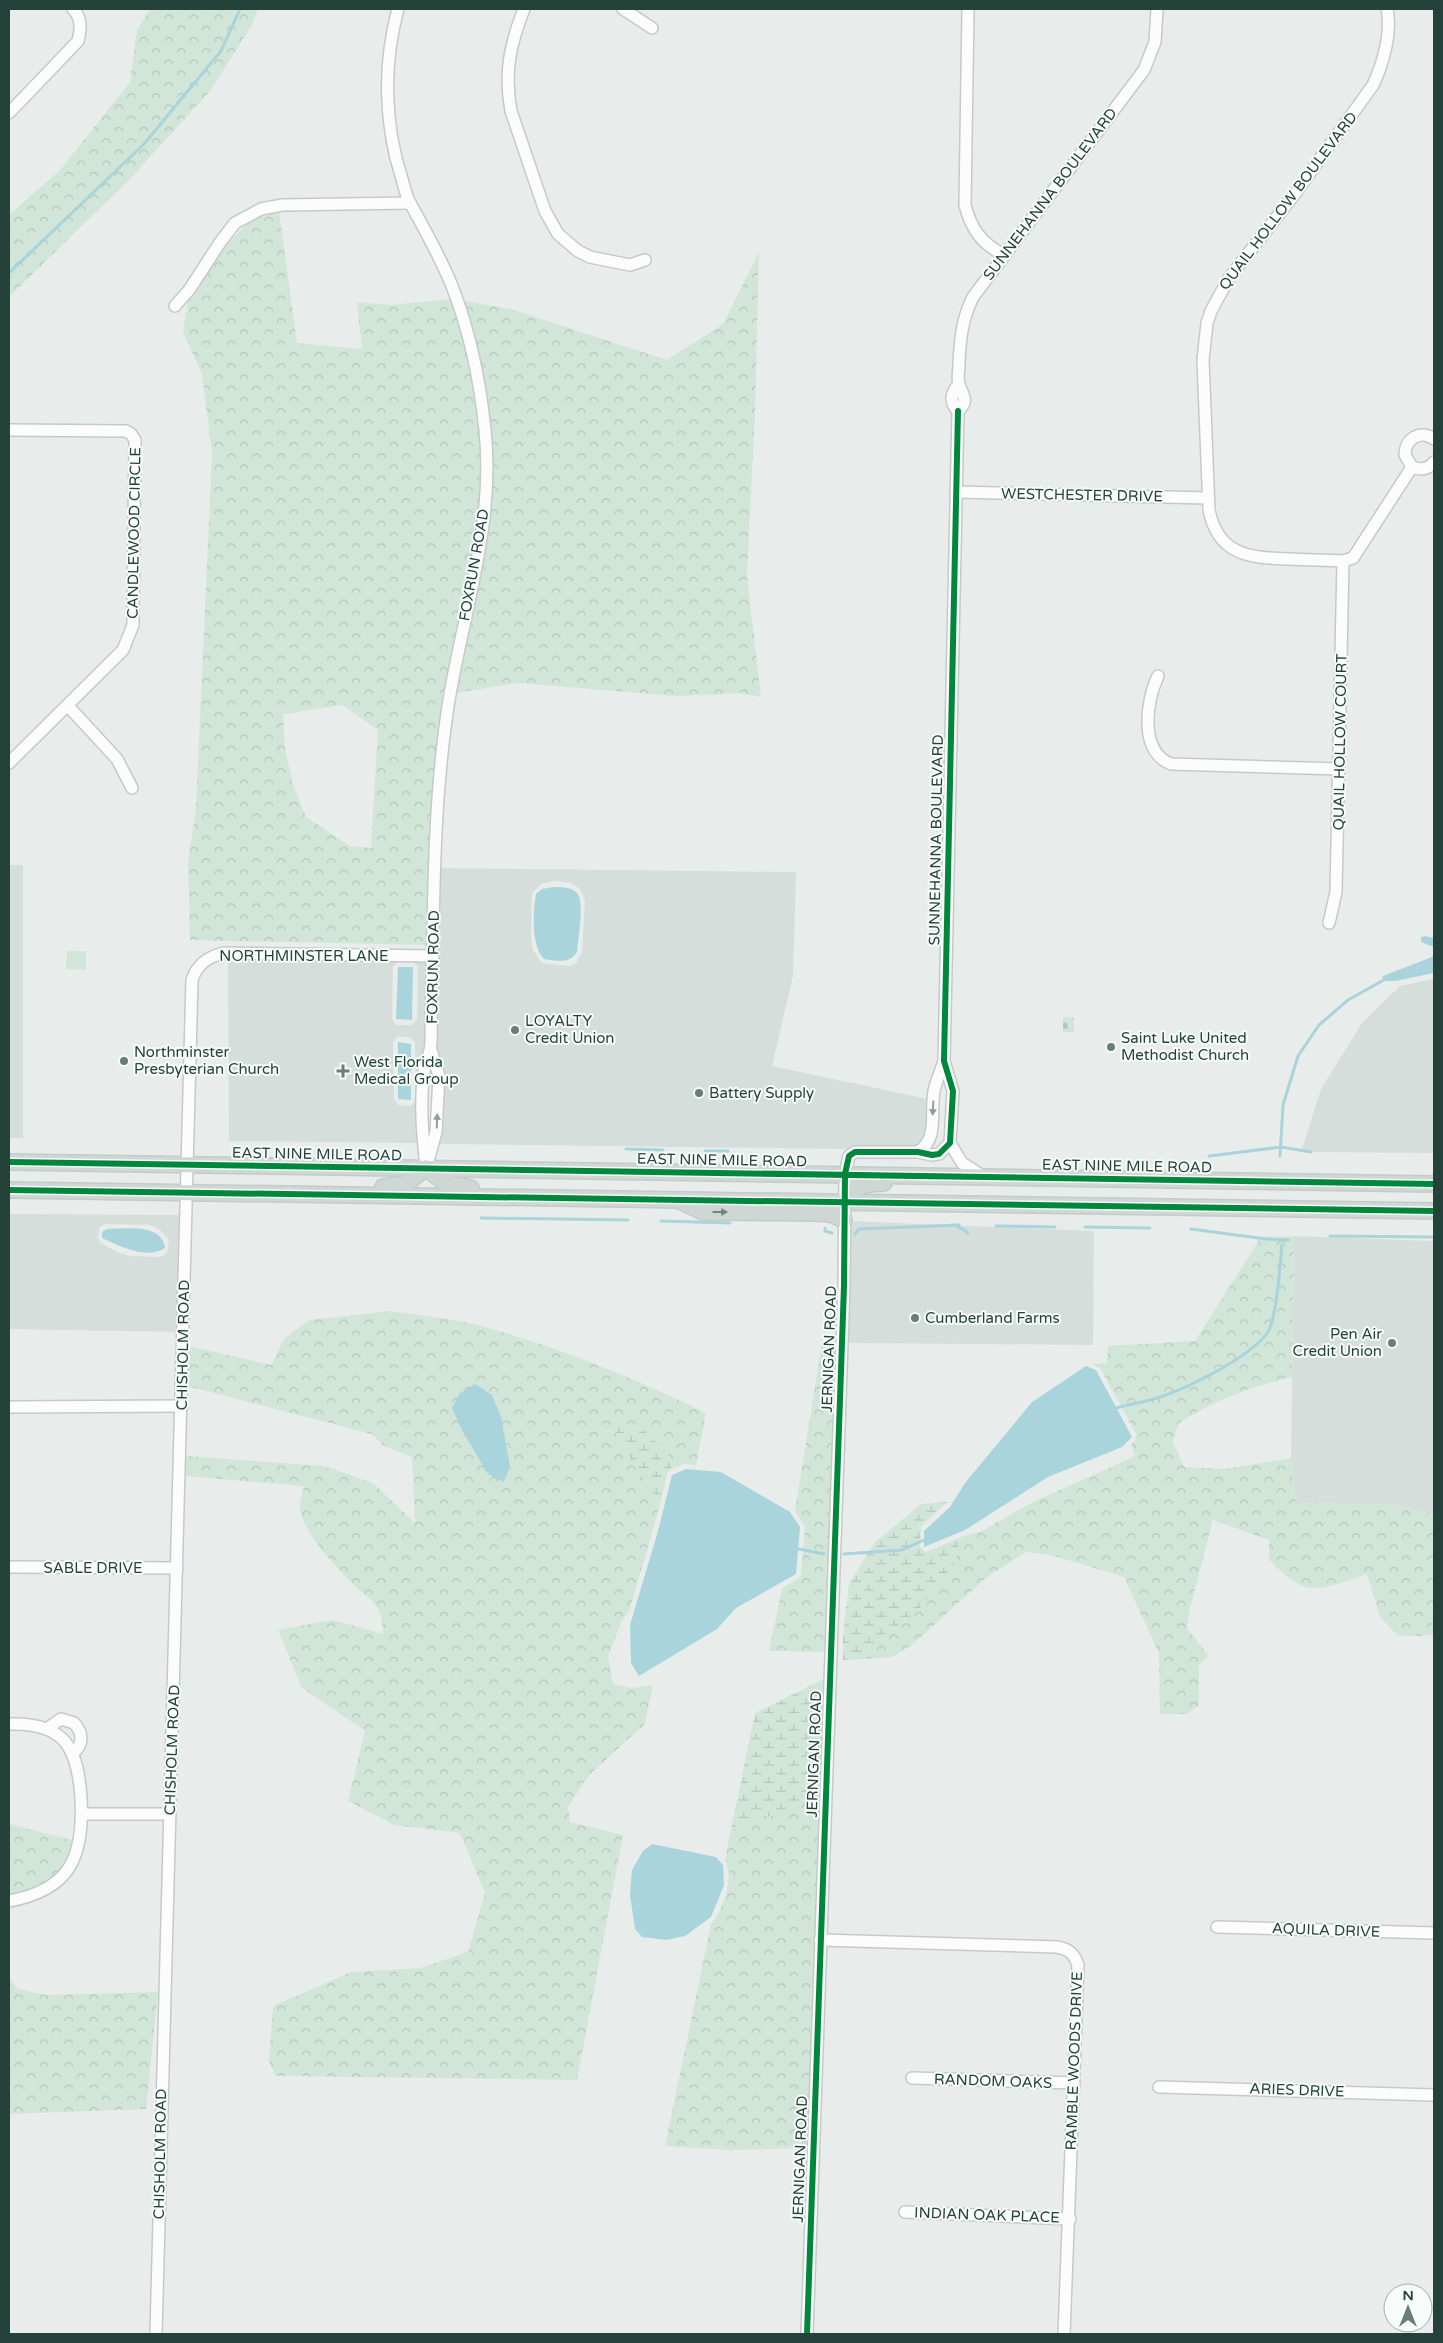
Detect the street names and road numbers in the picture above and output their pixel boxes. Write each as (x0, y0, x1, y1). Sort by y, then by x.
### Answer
street label: SUNNEHANNA BOULEVARD (979, 104, 1121, 284)
street label: QUAIL HOLLOW BOULEVARD (1215, 108, 1361, 294)
street label: CANDLEWOOD CIRCLE (124, 447, 144, 619)
street label: WESTCHESTER DRIVE (1001, 485, 1163, 505)
street label: FOXRUN ROAD (455, 507, 493, 623)
street label: QUAIL HOLLOW COURT (1329, 653, 1351, 831)
street label: SUNNEHANNA BOULEVARD (925, 734, 947, 946)
street label: FOXRUN ROAD (423, 910, 443, 1024)
street label: NORTHMINSTER LANE (219, 947, 389, 965)
street label: EAST NINE MILE ROAD (232, 1144, 402, 1164)
street label: EAST NINE MILE ROAD (637, 1150, 807, 1170)
street label: EAST NINE MILE ROAD (1042, 1156, 1212, 1176)
street label: CHISHOLM ROAD (173, 1279, 193, 1411)
street label: JERNIGAN ROAD (818, 1285, 840, 1413)
street label: SABLE DRIVE (43, 1559, 143, 1577)
street label: CHISHOLM ROAD (161, 1684, 183, 1816)
street label: JERNIGAN ROAD (803, 1690, 825, 1818)
street label: AQUILA DRIVE (1272, 1919, 1380, 1941)
street label: RAMBLE WOODS DRIVE (1062, 1971, 1086, 2151)
street label: RANDOM OAKS (934, 2070, 1052, 2092)
street label: ARIES DRIVE (1249, 2079, 1345, 2101)
street label: CHISHOLM ROAD (150, 2088, 170, 2220)
street label: JERNIGAN ROAD (789, 2095, 811, 2223)
street label: INDIAN OAK PLACE (914, 2203, 1060, 2227)

